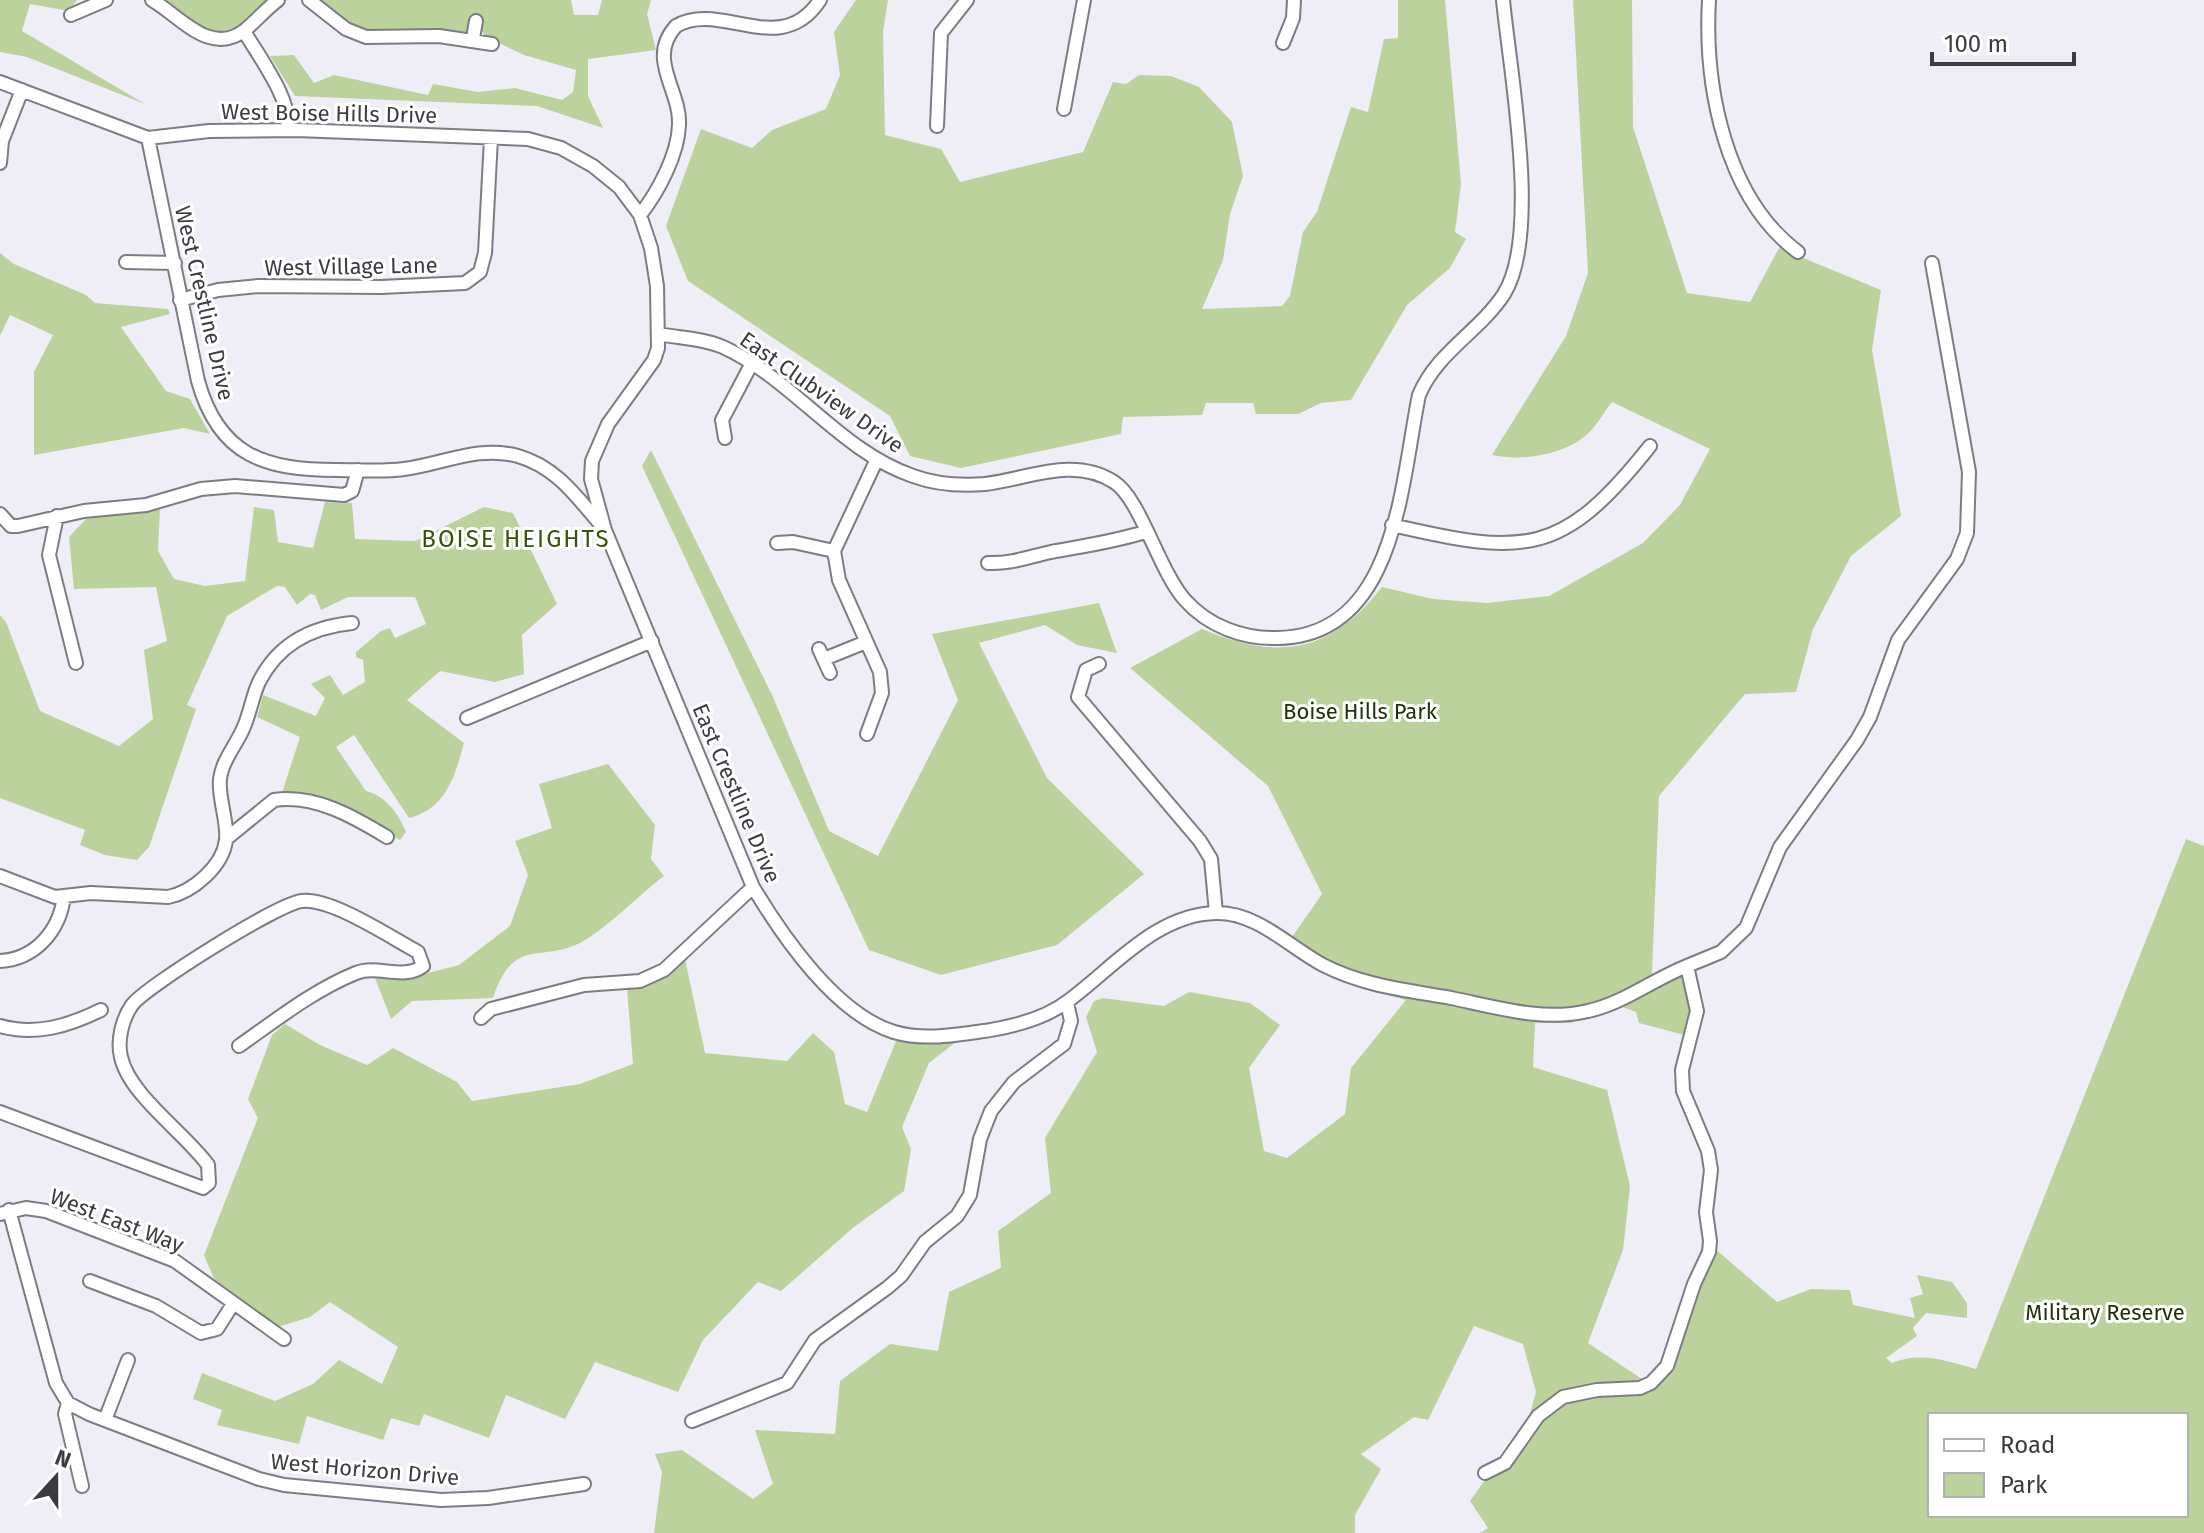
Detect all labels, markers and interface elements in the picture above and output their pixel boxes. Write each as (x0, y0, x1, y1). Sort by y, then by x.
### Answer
scale bar (1932, 16, 2074, 66)
text: 100 m (1944, 30, 2008, 58)
street label: West Boise Hills Drive (221, 98, 437, 129)
street label: West Crestline Drive (169, 203, 240, 403)
street label: West Village Lane (264, 251, 438, 282)
street label: East Clubview Drive (735, 326, 909, 459)
district label: BOISE HEIGHTS (421, 525, 611, 553)
park label: Boise Hills Park (1283, 698, 1438, 725)
street label: East Crestline Drive (687, 700, 786, 887)
street label: West East Way (46, 1183, 188, 1258)
park label: Military Reserve (2025, 1299, 2185, 1326)
legend (1928, 1413, 2188, 1517)
text: Road (2000, 1431, 2055, 1459)
north arrow (16, 1437, 96, 1517)
text: N (51, 1444, 75, 1474)
street label: West Horizon Drive (270, 1448, 460, 1491)
text: Park (2000, 1471, 2048, 1499)

